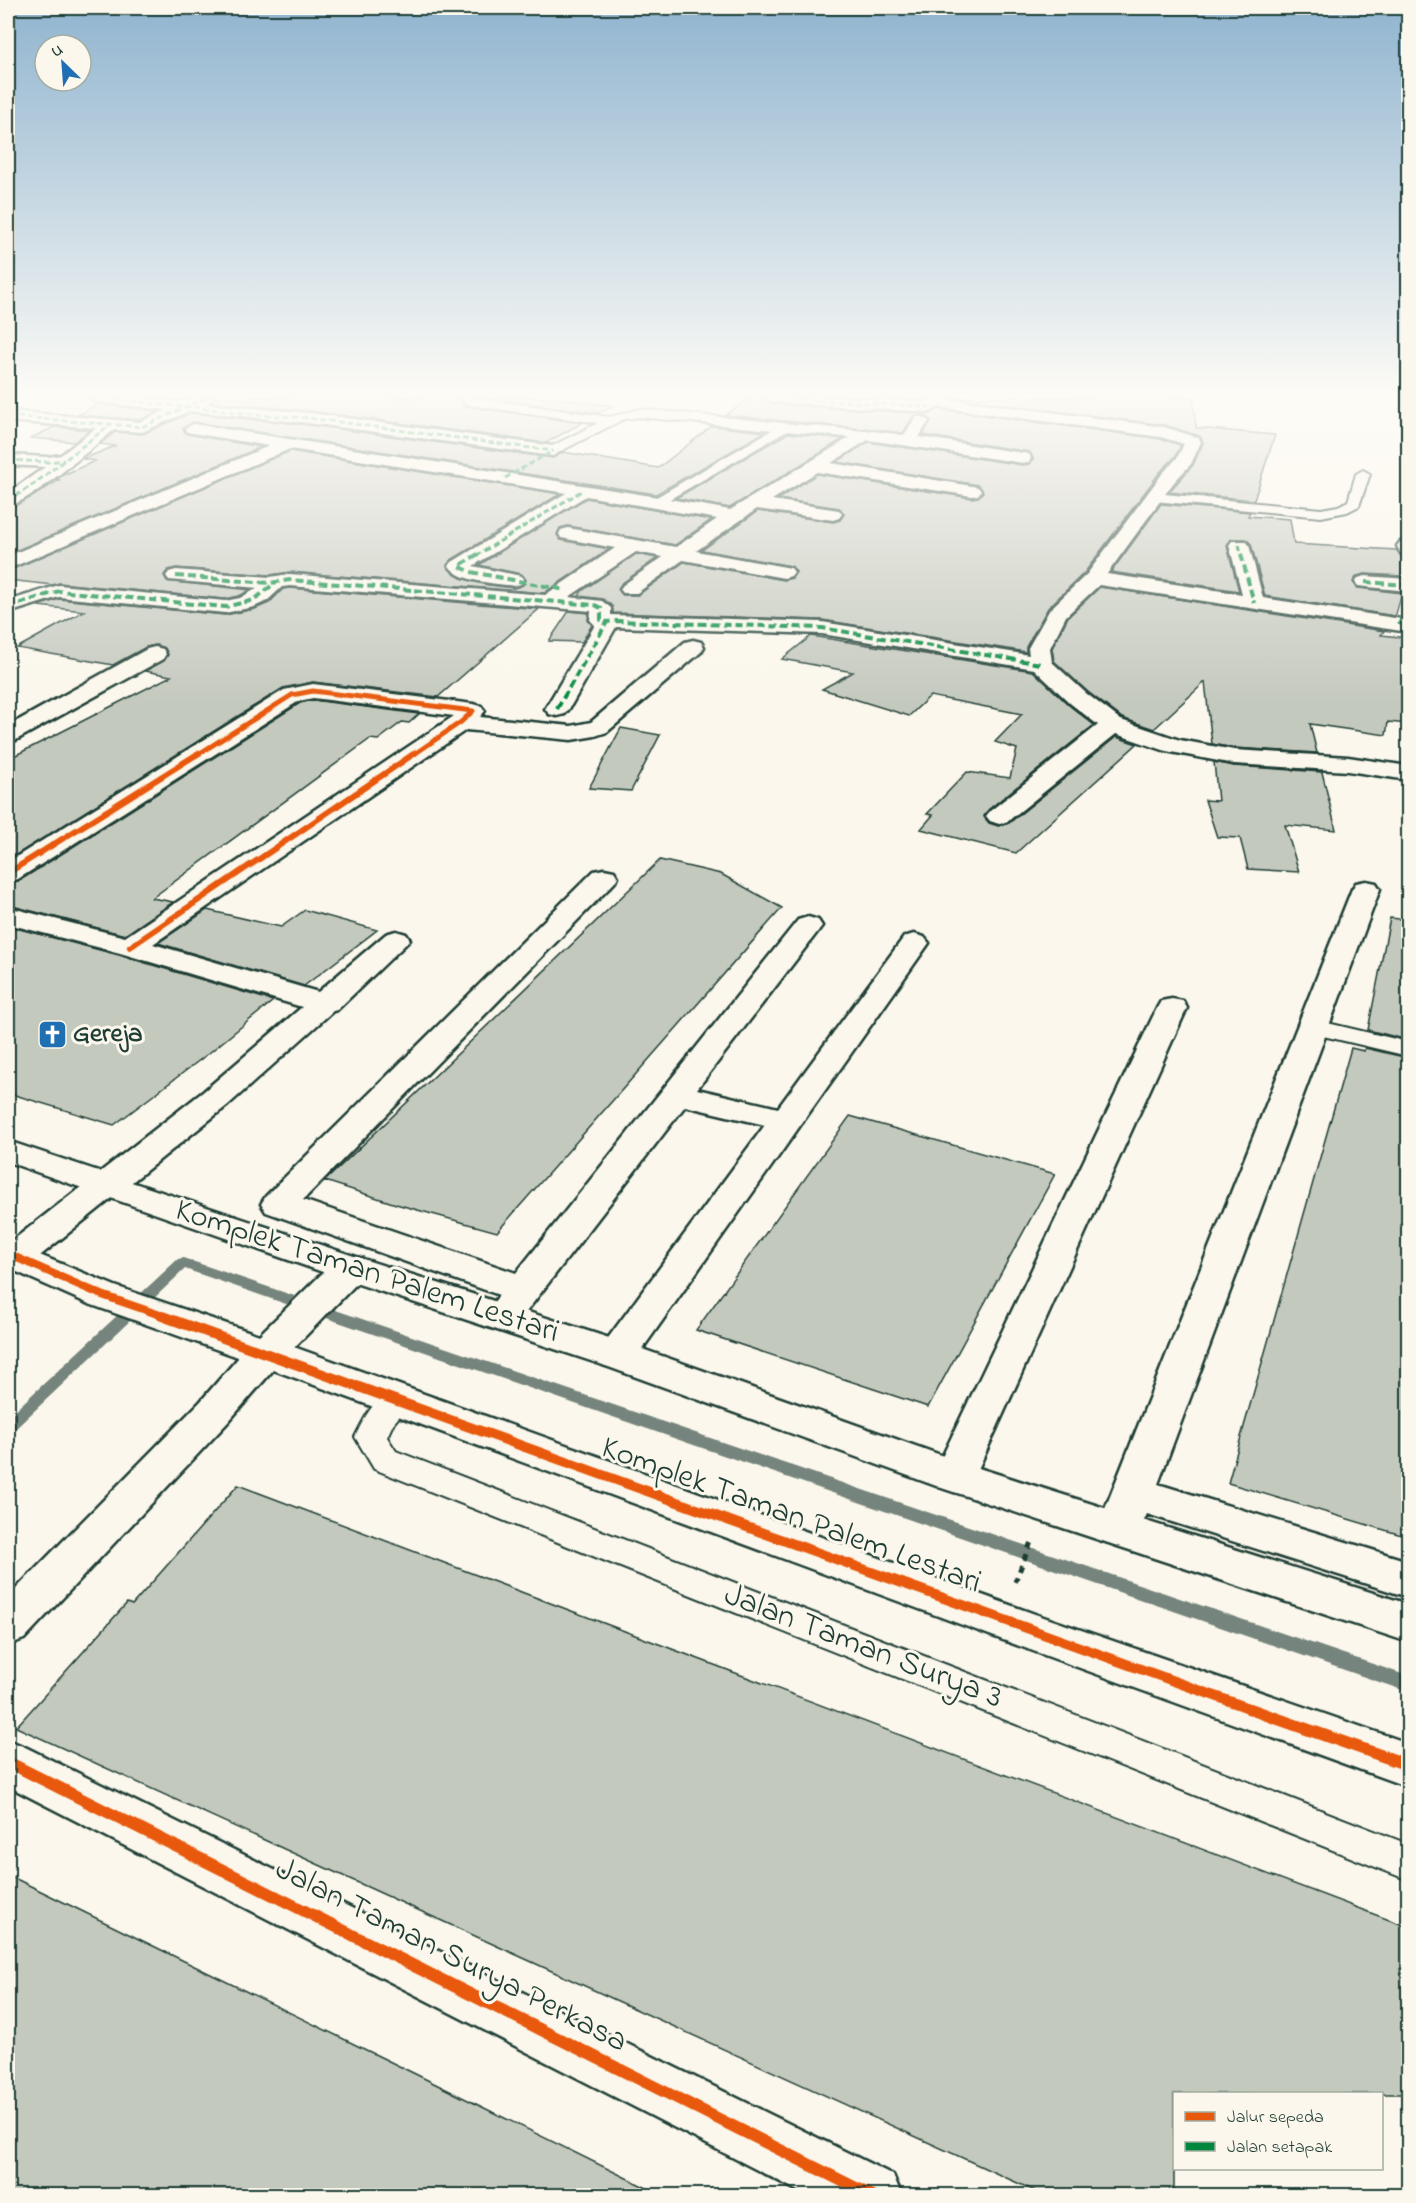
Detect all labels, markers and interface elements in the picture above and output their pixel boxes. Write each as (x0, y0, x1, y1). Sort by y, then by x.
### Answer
north arrow (33, 33, 93, 93)
text: U (48, 38, 67, 64)
place label: Gereja (73, 1015, 142, 1054)
church icon: Gereja (36, 1018, 68, 1050)
street label: Komplek Taman Palem Lestari (169, 1187, 565, 1357)
street label: Komplek Taman Palem Lestari (594, 1425, 988, 1607)
street label: Jalan Taman Surya 3 (717, 1572, 1009, 1722)
street label: Jalan Taman Surya Perkasa (266, 1846, 636, 2066)
legend (1173, 2092, 1383, 2170)
text: Jalur sepeda (1227, 2105, 1324, 2131)
text: Jalan setapak (1227, 2135, 1332, 2161)

